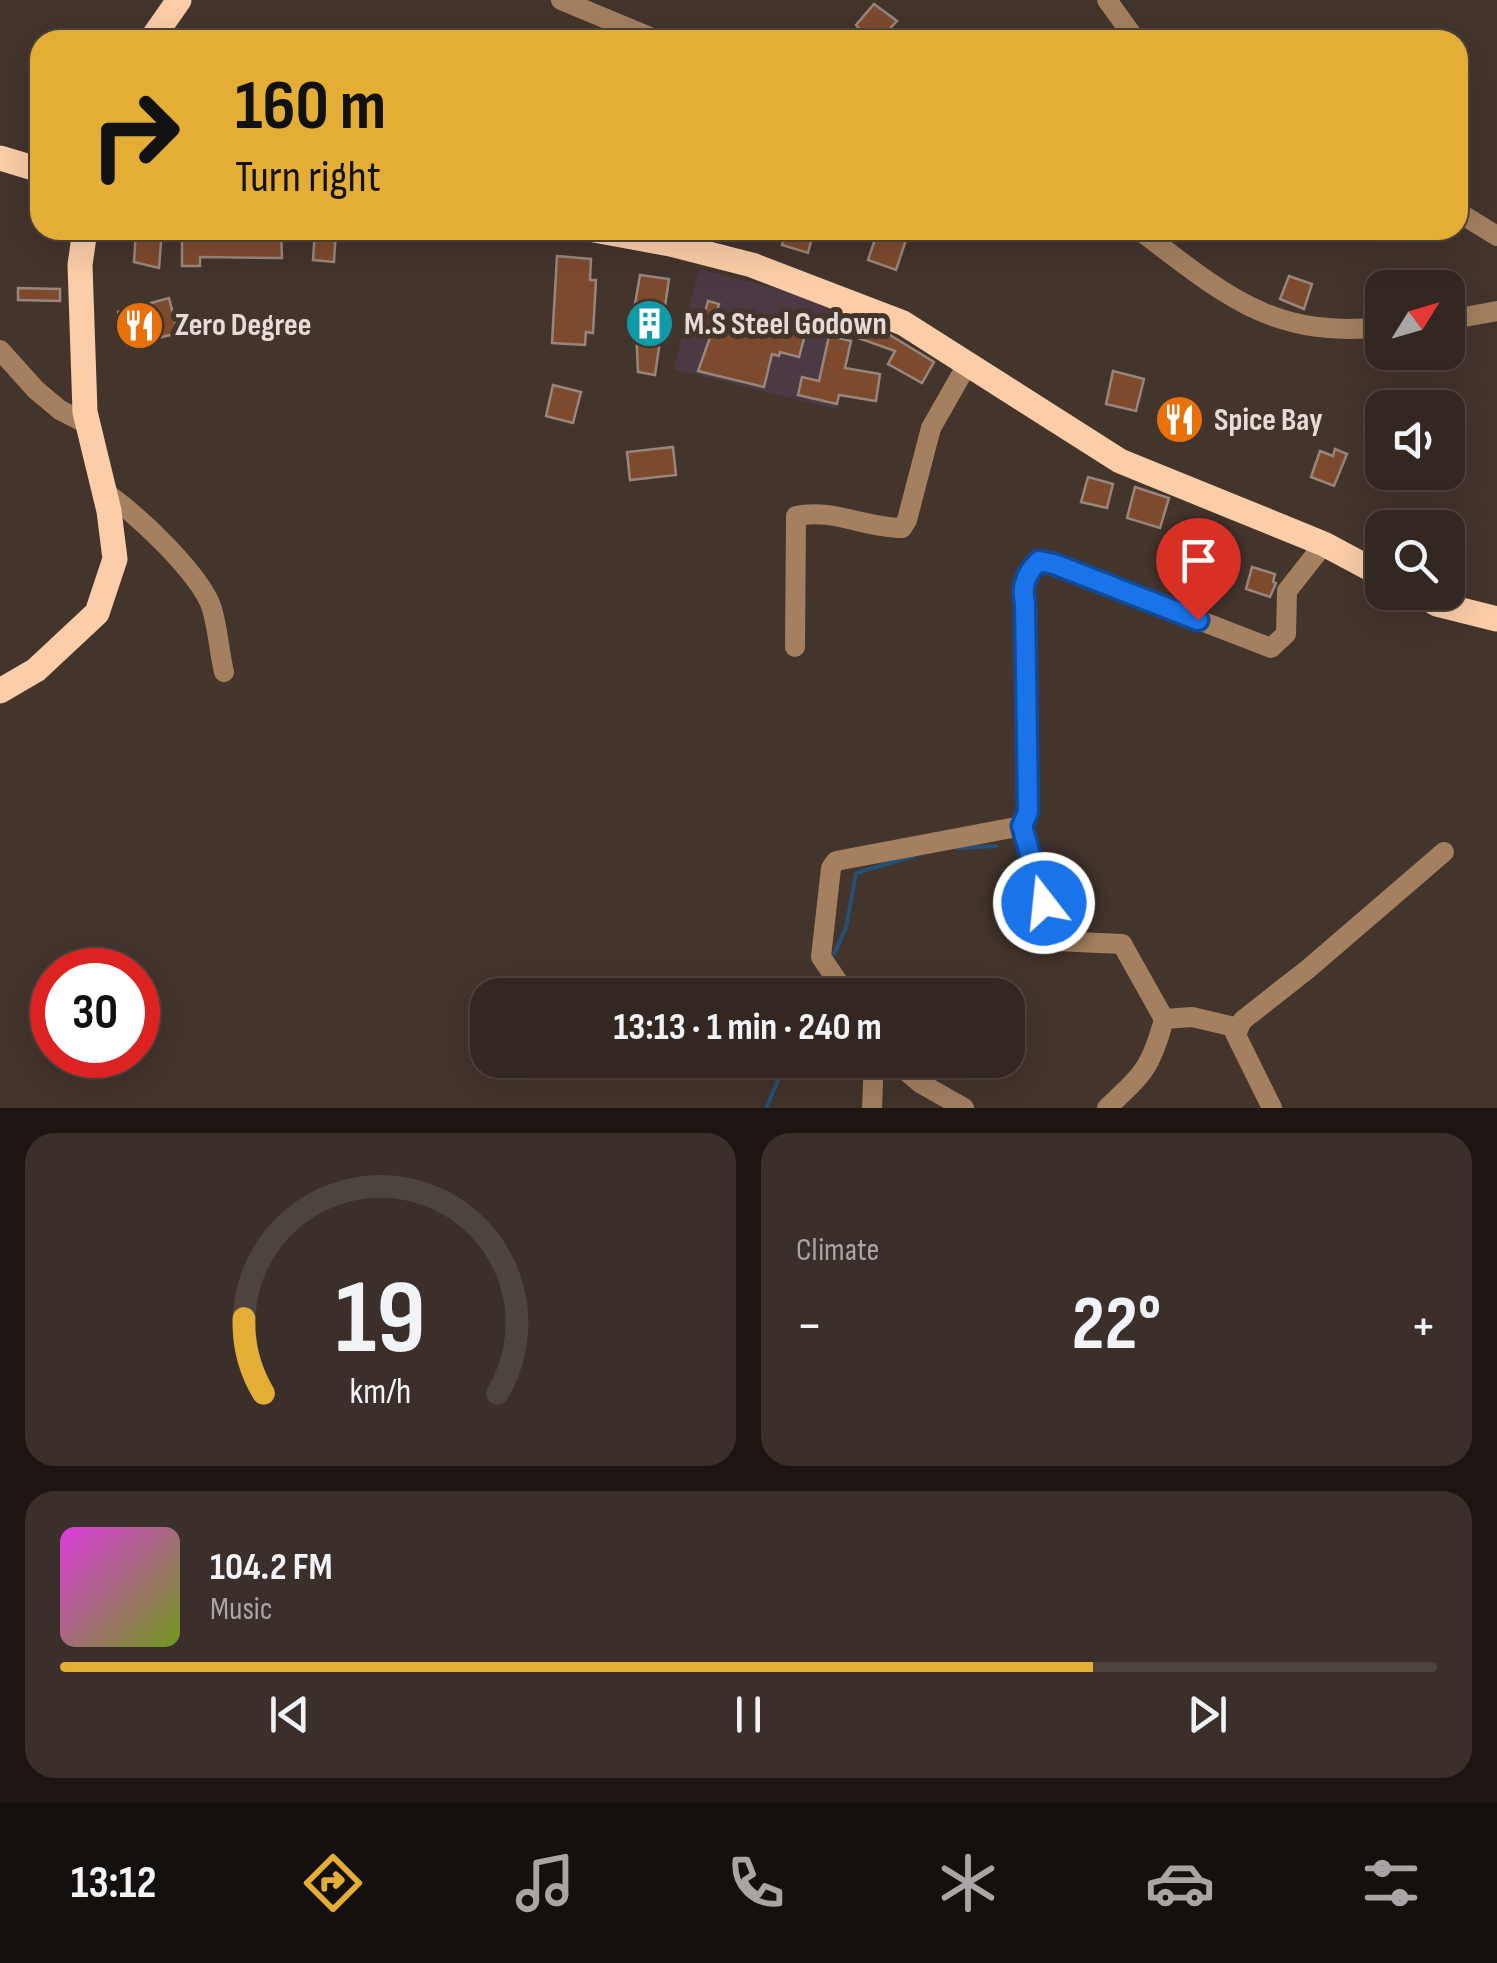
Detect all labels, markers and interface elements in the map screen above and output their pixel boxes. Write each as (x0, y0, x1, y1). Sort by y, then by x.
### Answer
text: 160 m (235, 65, 386, 149)
icon: right (70, 70, 200, 200)
text: Turn right (235, 150, 381, 205)
north arrow (1365, 270, 1465, 370)
map controls (1365, 270, 1465, 610)
building icon: M.S Steel Godown (623, 298, 675, 350)
restaurant icon: Zero Degree (114, 299, 166, 351)
place label: M.S Steel Godown (684, 305, 887, 344)
place label: Zero Degree (175, 306, 311, 345)
button: sound (1365, 390, 1465, 490)
restaurant icon: Spice Bay (1153, 394, 1205, 446)
place label: Spice Bay (1214, 401, 1323, 440)
button: search (1365, 510, 1465, 610)
pin (1156, 518, 1241, 621)
icon: arrive (1171, 533, 1226, 588)
position arrow (992, 851, 1096, 955)
speed limit sign: 30 (30, 948, 160, 1078)
text: 13:13 · 1 min · 240 m (613, 1005, 882, 1050)
text: Climate (796, 1231, 879, 1270)
text: 19 (335, 1257, 426, 1382)
text: 22° (1072, 1280, 1161, 1371)
text: − (796, 1293, 823, 1360)
text: + (1410, 1293, 1437, 1360)
text: km/h (350, 1371, 411, 1414)
text: 104.2 FM (210, 1545, 333, 1590)
text: Music (210, 1590, 273, 1629)
icon: previous (262, 1687, 317, 1742)
icon: pause (721, 1687, 776, 1742)
icon: next (1180, 1687, 1235, 1742)
icon: directions (298, 1848, 368, 1918)
icon: music (510, 1848, 580, 1918)
icon: phone (721, 1848, 791, 1918)
icon: climate (933, 1848, 1003, 1918)
icon: car (1145, 1848, 1215, 1918)
icon: filters (1356, 1848, 1426, 1918)
text: 13:12 (71, 1856, 157, 1911)

